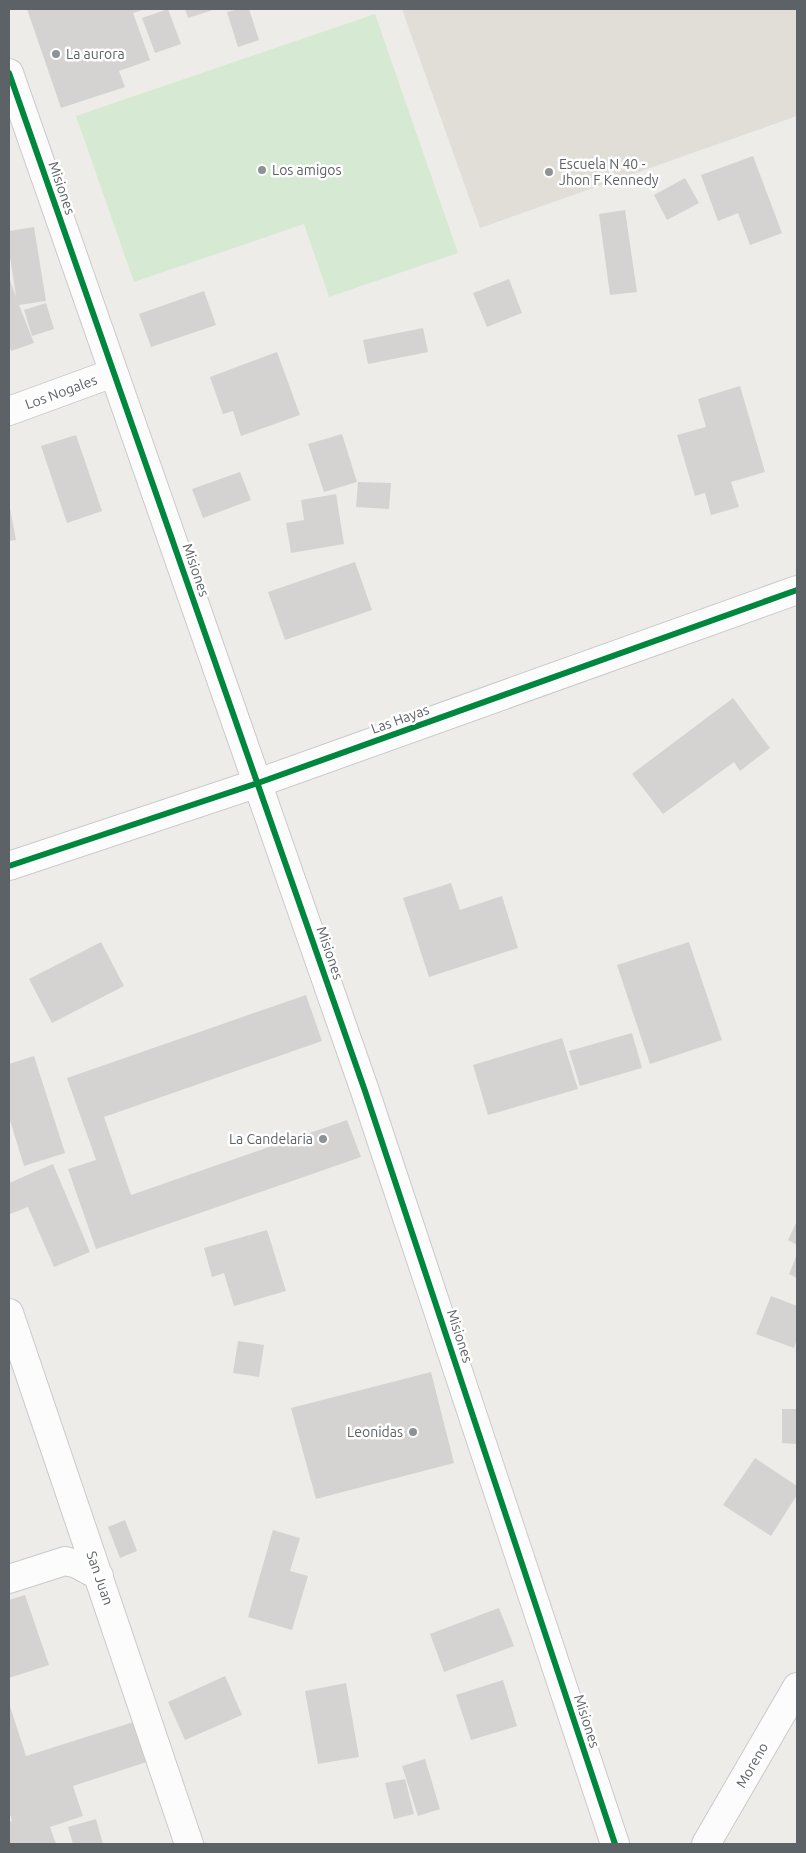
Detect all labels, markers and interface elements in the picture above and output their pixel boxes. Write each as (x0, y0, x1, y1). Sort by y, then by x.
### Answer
place label: La aurora (66, 46, 125, 62)
marker: La aurora (50, 48, 62, 60)
place label: Escuela N 40 - Jhon F Kennedy (559, 156, 659, 188)
street label: Misiones (45, 159, 79, 217)
place label: Los amigos (272, 162, 342, 178)
marker: Los amigos (256, 164, 268, 176)
marker: Escuela N 40 - Jhon F Kennedy (543, 166, 555, 178)
street label: Los Nogales (23, 372, 99, 412)
street label: Misiones (179, 541, 213, 599)
street label: Las Hayas (369, 701, 431, 737)
street label: Misiones (313, 924, 347, 982)
place label: La Candelaria (229, 1131, 313, 1147)
marker: La Candelaria (317, 1133, 329, 1145)
street label: Misiones (444, 1307, 476, 1365)
place label: Leonidas (347, 1424, 403, 1440)
marker: Leonidas (407, 1426, 419, 1438)
street label: San Juan (83, 1549, 117, 1607)
street label: Misiones (571, 1692, 603, 1750)
street label: Moreno (733, 1740, 771, 1790)

